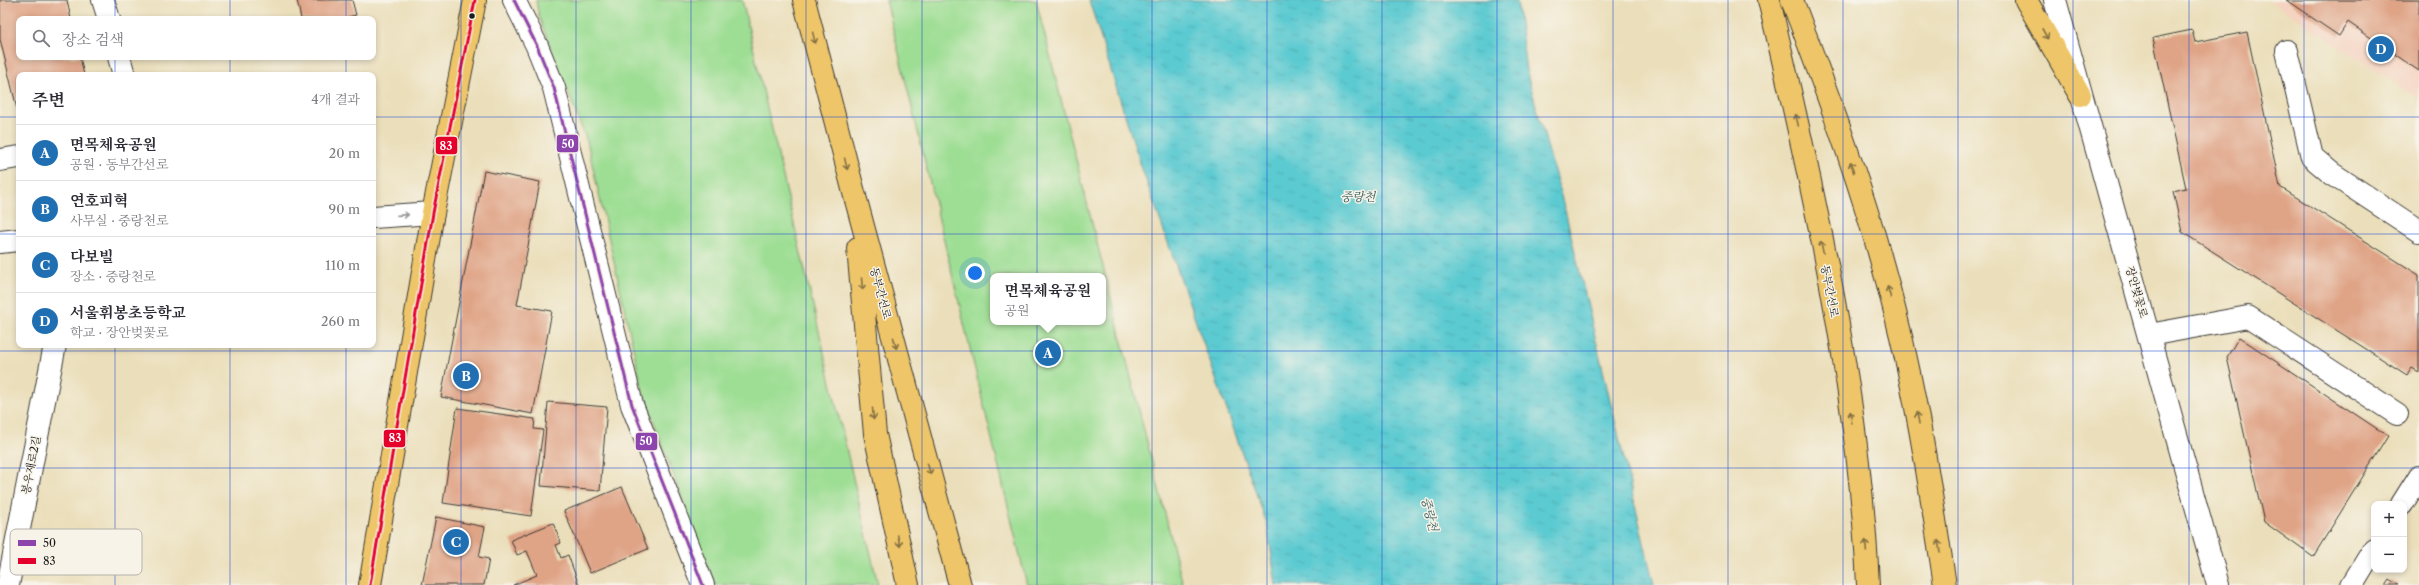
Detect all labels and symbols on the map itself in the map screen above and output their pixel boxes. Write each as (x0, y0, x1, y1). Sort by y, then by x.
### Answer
unlabelled marker (467, 11, 477, 21)
one-way arrow (2042, 28, 2050, 40)
one-way arrow (811, 31, 818, 44)
pin: D (2368, 34, 2394, 64)
one-way arrow (1793, 114, 1801, 127)
line badge: 50 (556, 134, 579, 153)
line badge: 83 (435, 136, 458, 155)
text: 50 (561, 137, 575, 151)
text: 83 (440, 139, 453, 153)
one-way arrow (843, 157, 851, 170)
one-way arrow (1848, 161, 1856, 174)
water label: 중랑천 (1341, 189, 1377, 204)
one-way arrow (396, 212, 409, 219)
one-way arrow (1818, 241, 1826, 254)
your location (965, 263, 985, 283)
street label: 동부간선로 (1818, 264, 1842, 319)
street label: 장안벚꽃로 (2123, 265, 2151, 320)
street label: 동부간선로 (867, 266, 895, 321)
one-way arrow (858, 277, 865, 290)
one-way arrow (1885, 285, 1892, 298)
one-way arrow (892, 337, 899, 350)
pin: A (1035, 338, 1061, 368)
pin: B (453, 361, 479, 391)
one-way arrow (870, 407, 877, 420)
one-way arrow (1847, 411, 1855, 424)
one-way arrow (1913, 412, 1921, 425)
line badge: 83 (383, 429, 406, 448)
text: 83 (389, 431, 402, 445)
line badge: 50 (635, 432, 658, 451)
street label: 봉우재로2길 (18, 434, 44, 496)
text: 50 (639, 434, 653, 448)
one-way arrow (926, 462, 933, 475)
water label: 중랑천 (1419, 495, 1442, 534)
pin: C (443, 527, 469, 557)
legend (10, 529, 142, 575)
one-way arrow (896, 534, 904, 547)
text: 50 (43, 536, 56, 550)
one-way arrow (1862, 540, 1870, 553)
one-way arrow (1935, 540, 1943, 553)
text: 83 (43, 554, 56, 568)

